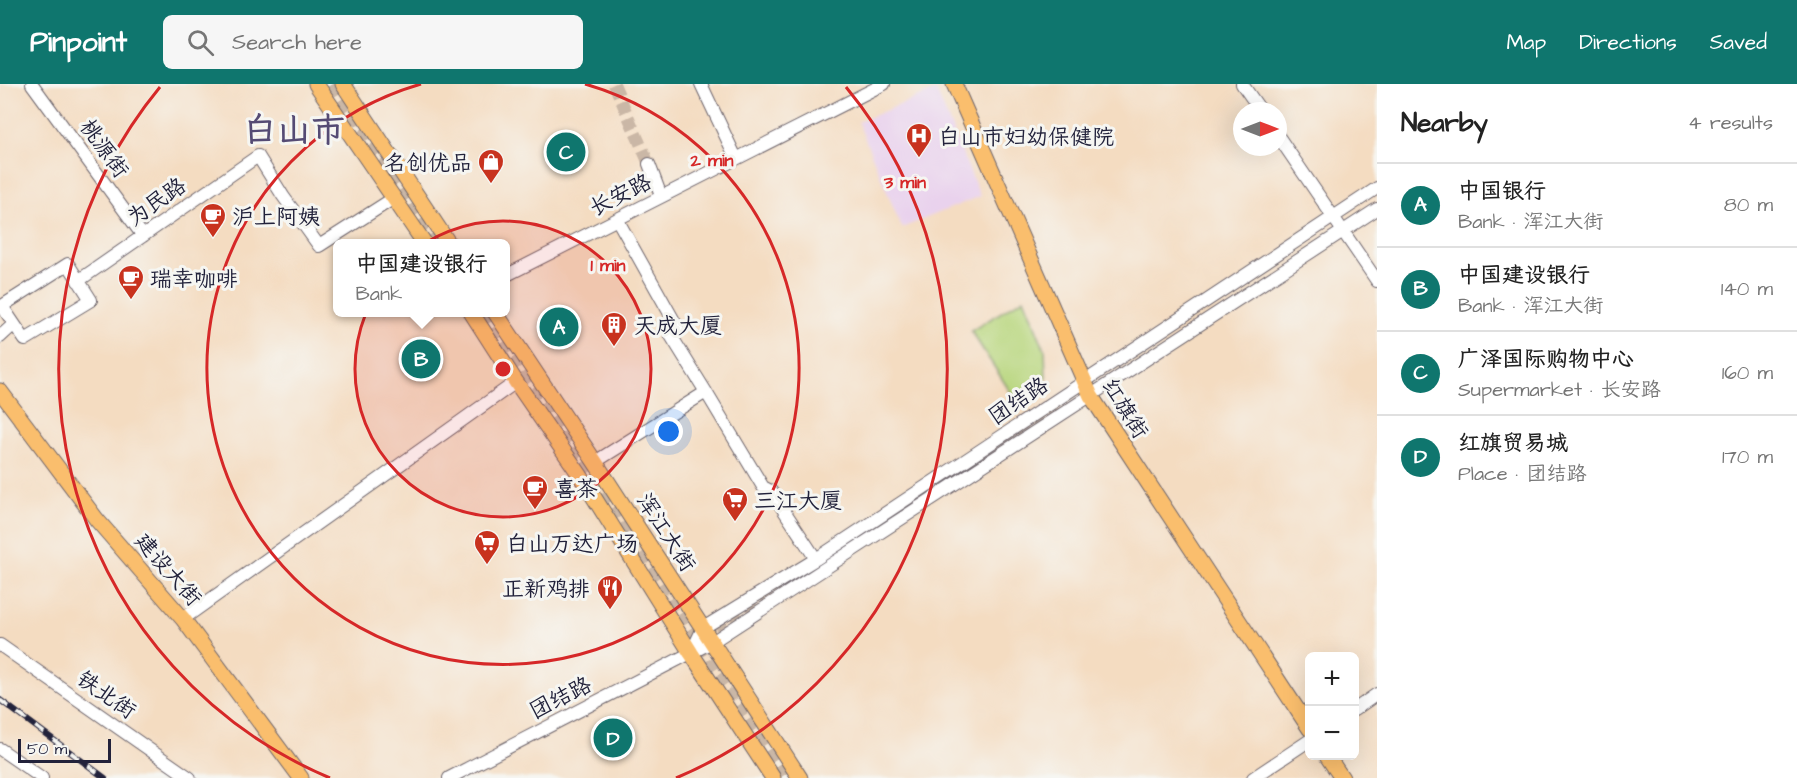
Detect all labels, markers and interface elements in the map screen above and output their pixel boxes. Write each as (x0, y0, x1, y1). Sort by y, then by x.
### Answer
search box (163, 15, 583, 69)
text: Pinpoint (30, 23, 127, 62)
icon: search (184, 26, 217, 59)
text: Search here (232, 27, 362, 58)
text: Map (1506, 28, 1546, 57)
text: Directions (1579, 28, 1677, 57)
text: Saved (1710, 28, 1767, 57)
north arrow (1233, 102, 1287, 156)
text: Nearby (1401, 105, 1488, 141)
district label: 白山市 (243, 107, 345, 155)
text: 4 results (1688, 109, 1773, 137)
street label: 桃源街 (72, 113, 136, 185)
hospital icon: 白山市妇幼保健院 (904, 121, 934, 159)
place label: 白山市妇幼保健院 (938, 122, 1114, 153)
pin: C (546, 130, 586, 174)
shop icon: 名创优品 (476, 147, 506, 185)
place label: 名创优品 (384, 148, 472, 179)
text: 2 min (689, 148, 734, 173)
street label: 长安路 (584, 167, 657, 224)
text: 3 min (883, 170, 926, 195)
street label: 为民路 (121, 171, 193, 234)
text: 中国银行 (1458, 176, 1546, 207)
text: A (1414, 191, 1427, 219)
text: 80 m (1724, 191, 1773, 219)
cafe icon: 沪上阿姨 (198, 201, 228, 239)
place label: 沪上阿姨 (232, 202, 320, 233)
text: Bank · 浑江大街 (1458, 208, 1604, 236)
popup (333, 239, 510, 317)
text: 中国建设银行 (355, 249, 488, 280)
text: 1 min (590, 253, 626, 278)
text: 中国建设银行 (1458, 260, 1590, 291)
cafe icon: 瑞幸咖啡 (116, 263, 146, 301)
place label: 瑞幸咖啡 (150, 264, 238, 295)
text: B (1413, 275, 1428, 303)
text: 140 m (1721, 275, 1773, 303)
text: Bank (355, 280, 402, 308)
text: Bank · 浑江大街 (1458, 292, 1604, 320)
pin: A (540, 304, 578, 350)
building icon: 天成大厦 (599, 310, 629, 348)
place label: 天成大厦 (634, 311, 722, 342)
pin: B (402, 336, 440, 382)
text: 广泽国际购物中心 (1458, 344, 1634, 375)
centre of rings (493, 359, 513, 379)
text: C (1413, 359, 1428, 387)
text: 160 m (1722, 359, 1773, 387)
street label: 团结路 (983, 370, 1055, 433)
street label: 红旗街 (1094, 373, 1155, 445)
text: Supermarket · 长安路 (1458, 376, 1661, 404)
your location (654, 417, 683, 446)
text: 红旗贸易城 (1458, 428, 1568, 459)
text: D (1414, 443, 1427, 471)
text: 170 m (1722, 443, 1773, 471)
text: Place · 团结路 (1458, 460, 1586, 488)
cafe icon: 喜茶 (520, 473, 550, 511)
place label: 喜茶 (554, 474, 598, 505)
supermarket icon: 三江大厦 (720, 485, 750, 523)
place label: 三江大厦 (754, 486, 842, 517)
street label: 浑江大街 (629, 487, 703, 578)
street label: 建设大街 (127, 527, 208, 613)
supermarket icon: 白山万达广场 (472, 528, 502, 566)
place label: 白山万达广场 (506, 529, 638, 560)
restaurant icon: 正新鸡排 (595, 573, 625, 611)
place label: 正新鸡排 (502, 574, 590, 605)
map controls (1305, 652, 1359, 760)
button: + (1305, 652, 1359, 706)
street label: 铁北街 (70, 664, 142, 727)
street label: 团结路 (524, 670, 597, 727)
button: − (1305, 706, 1359, 760)
pin: D (594, 716, 632, 760)
scale bar (18, 736, 111, 764)
text: 50 m (27, 738, 67, 760)

